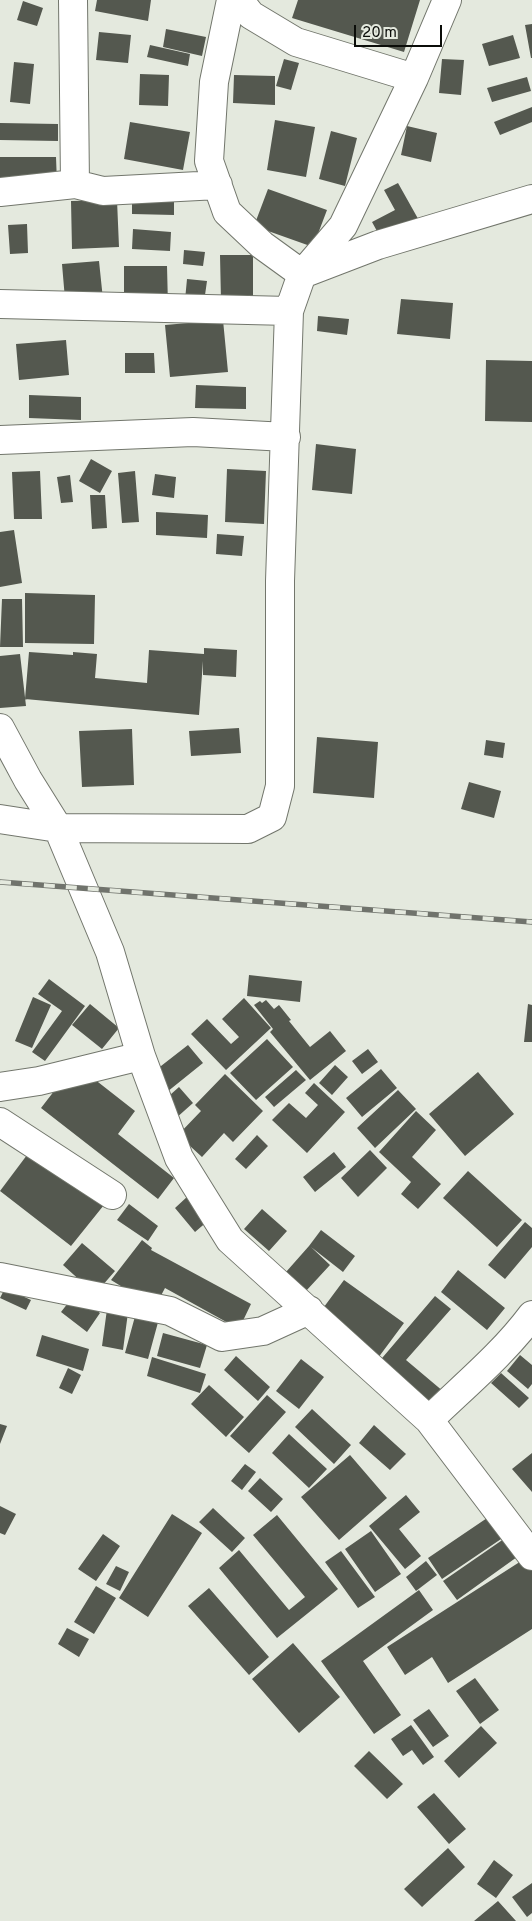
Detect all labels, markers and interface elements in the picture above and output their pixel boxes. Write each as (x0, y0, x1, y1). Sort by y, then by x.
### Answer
scale bar (357, 15, 444, 47)
text: 20 m (362, 24, 397, 43)

